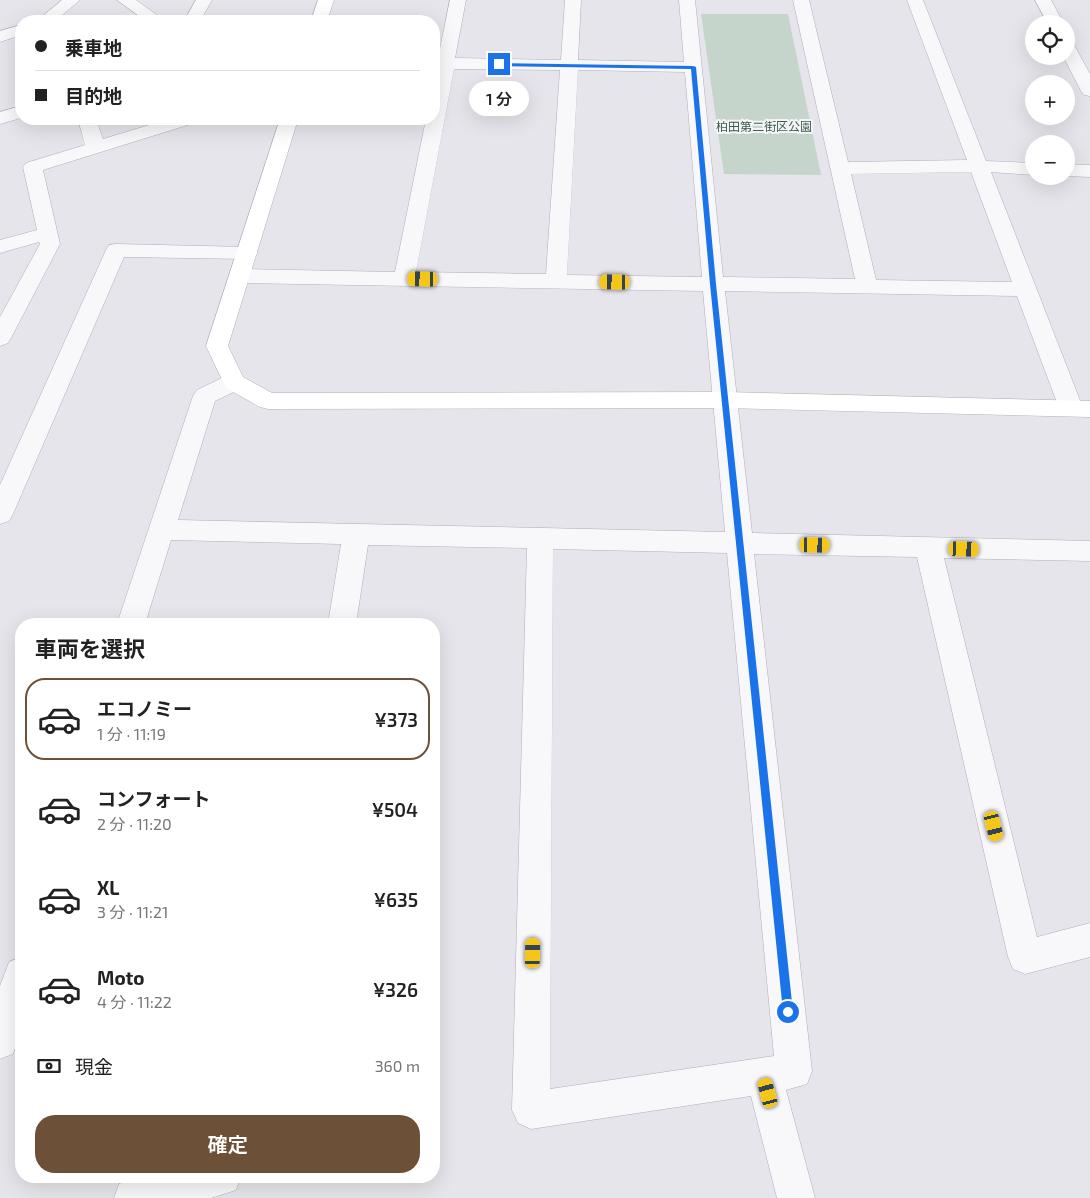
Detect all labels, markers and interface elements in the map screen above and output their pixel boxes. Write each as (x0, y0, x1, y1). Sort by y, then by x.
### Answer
map controls (1025, 15, 1075, 185)
button: locate (1025, 15, 1075, 65)
text: 乗車地 (65, 36, 122, 59)
route end (488, 53, 510, 75)
button: + (1025, 75, 1075, 125)
callout: 1 分 (469, 82, 529, 116)
text: 目的地 (65, 84, 122, 107)
text: 1 分 (486, 89, 512, 108)
park label: 柏田第二街区公園 (716, 119, 812, 133)
button: − (1025, 135, 1075, 185)
car (407, 271, 438, 287)
car (599, 274, 630, 290)
car (799, 537, 830, 553)
car (948, 541, 979, 557)
text: 車両を選択 (35, 635, 145, 661)
icon: car (37, 697, 82, 742)
text: エコノミー (97, 697, 192, 720)
text: ¥373 (374, 708, 418, 731)
text: 1 分 · 11:19 (97, 724, 166, 743)
icon: car (37, 787, 82, 832)
text: コンフォート (97, 787, 210, 810)
text: ¥504 (372, 798, 418, 821)
car (983, 810, 1004, 842)
text: 2 分 · 11:20 (97, 814, 172, 833)
text: XL (97, 876, 119, 899)
icon: car (37, 877, 82, 922)
text: ¥635 (374, 888, 418, 911)
text: 3 分 · 11:21 (97, 902, 168, 921)
car (525, 938, 540, 968)
text: Moto (97, 966, 145, 989)
icon: car (37, 967, 82, 1012)
text: ¥326 (373, 978, 418, 1001)
text: 4 分 · 11:22 (97, 992, 172, 1011)
route start (777, 1001, 799, 1023)
icon: cash (35, 1052, 63, 1080)
text: 現金 (75, 1055, 113, 1078)
text: 360 m (375, 1056, 420, 1075)
car (756, 1077, 779, 1109)
button: 確定 (35, 1115, 420, 1173)

